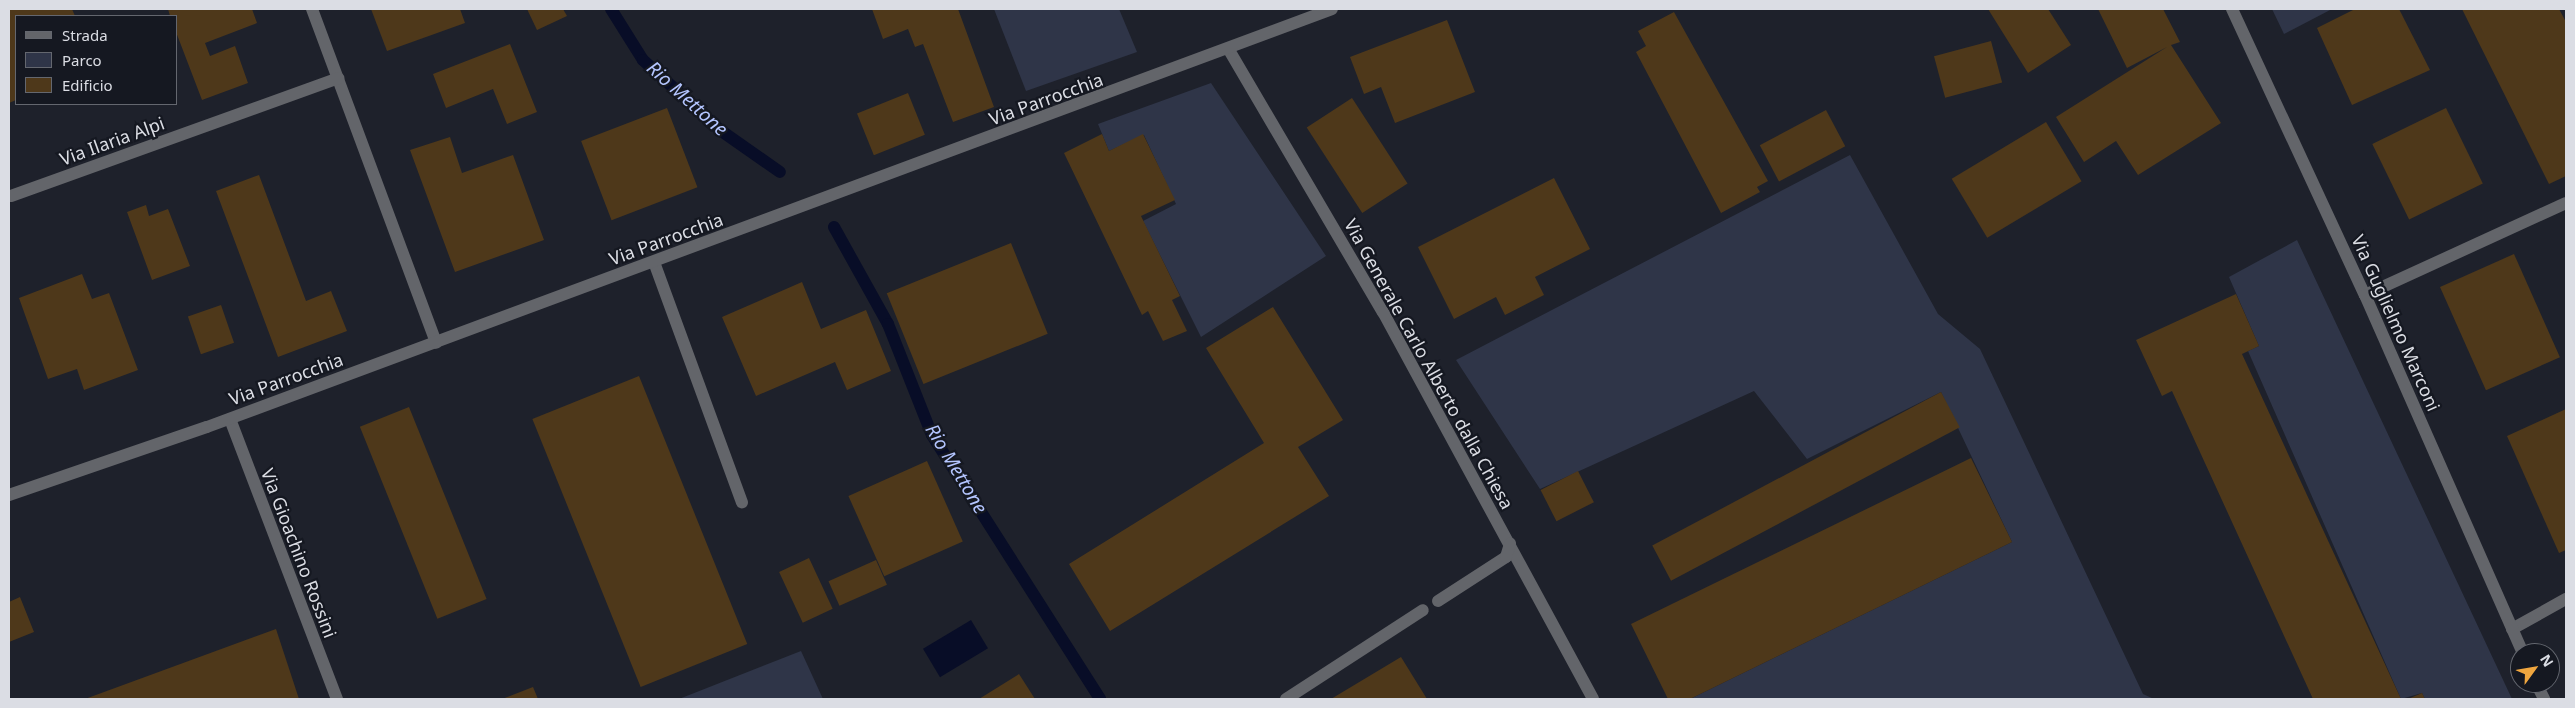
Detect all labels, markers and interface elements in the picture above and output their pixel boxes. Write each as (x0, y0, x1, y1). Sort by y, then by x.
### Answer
legend (15, 15, 178, 105)
text: Strada (62, 25, 108, 45)
text: Parco (62, 50, 102, 70)
water label: Rio Mettone (642, 57, 732, 141)
street label: Via Parrocchia (986, 68, 1106, 130)
text: Edificio (62, 75, 113, 95)
street label: Via Ilaria Alpi (57, 112, 167, 170)
street label: Via Parrocchia (606, 208, 726, 270)
street label: Via Generale Carlo Alberto dalla Chiesa (1340, 215, 1518, 513)
street label: Via Guglielmo Marconi (2347, 231, 2445, 415)
street label: Via Parrocchia (226, 348, 346, 410)
water label: Rio Mettone (920, 420, 992, 518)
street label: Via Gioachino Rossini (257, 465, 341, 641)
north arrow (2510, 643, 2560, 693)
text: N (2536, 650, 2558, 670)

